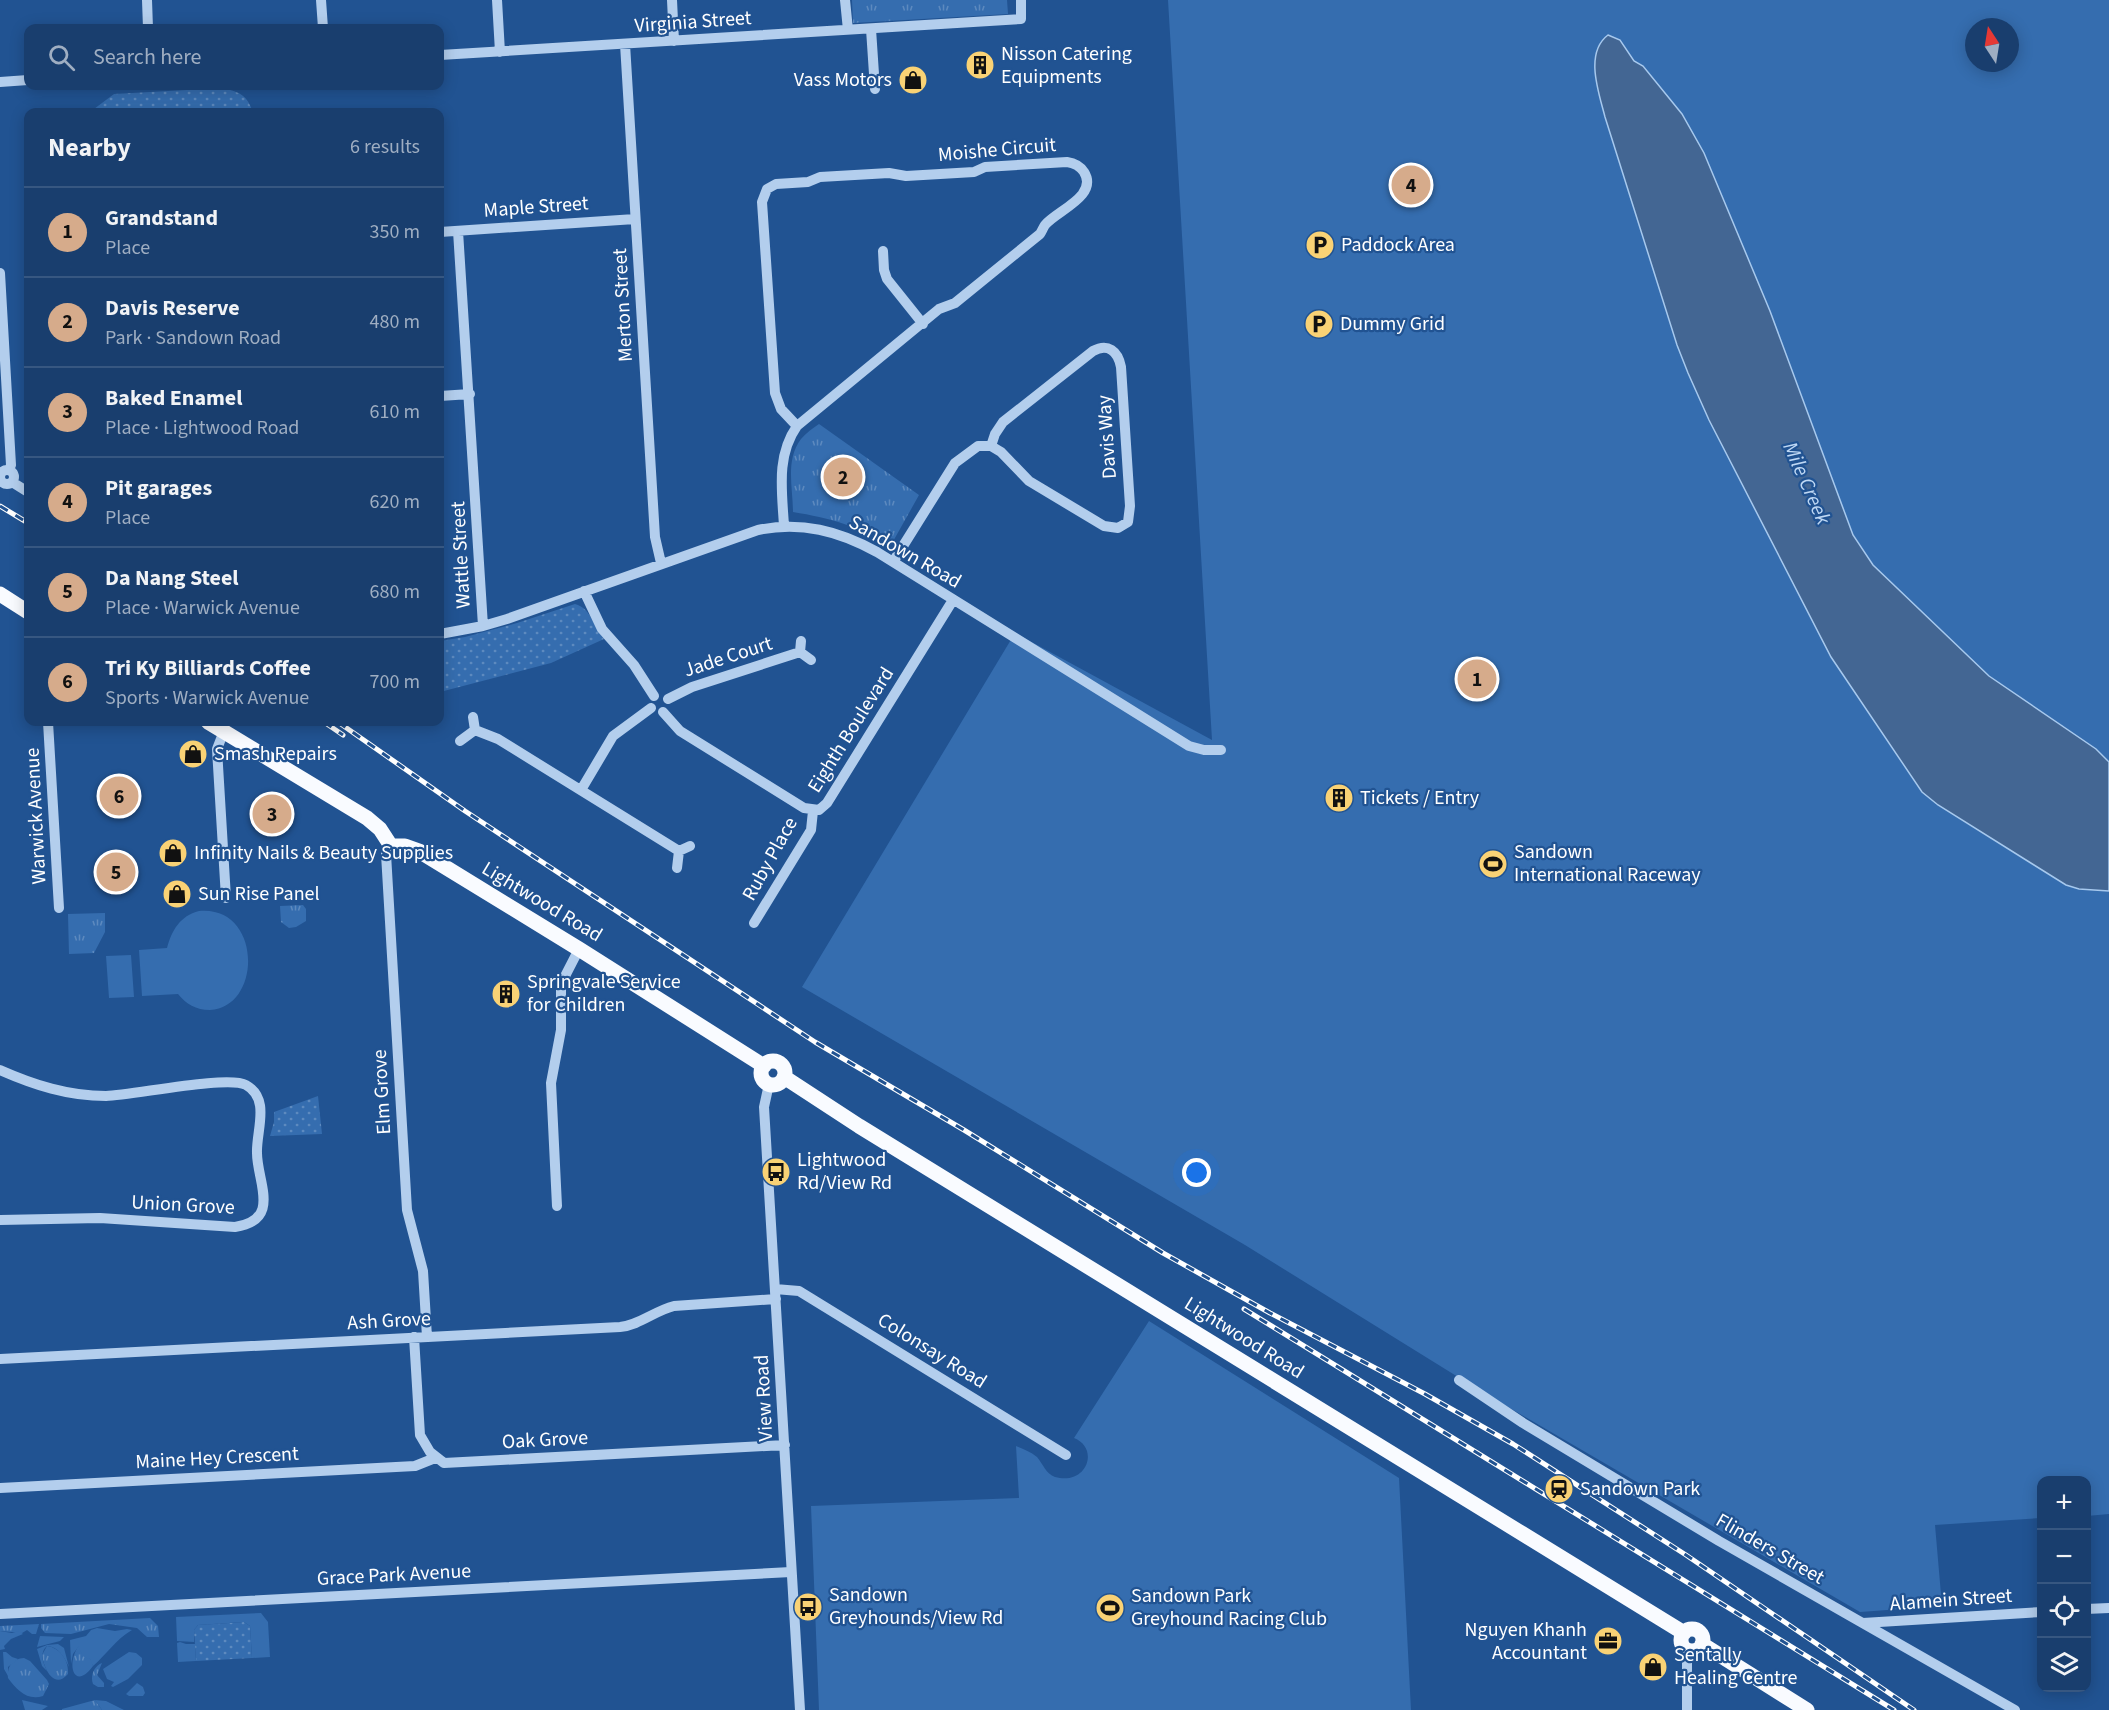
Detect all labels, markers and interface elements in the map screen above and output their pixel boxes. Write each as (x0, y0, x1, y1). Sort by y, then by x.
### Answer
street label: Virginia Street (634, 4, 753, 40)
north arrow (1965, 18, 2019, 72)
search box (24, 24, 444, 90)
place label: Nisson Catering Equipments (1001, 40, 1132, 91)
icon: search (45, 41, 78, 74)
text: Search here (93, 41, 201, 73)
building icon: Nisson Catering Equipments (964, 49, 996, 81)
shop icon: Vass Motors (897, 64, 929, 96)
place label: Vass Motors (794, 66, 892, 94)
text: Nearby (48, 129, 131, 166)
street label: Moishe Circuit (937, 131, 1057, 169)
text: 6 results (350, 133, 420, 161)
pin: 4 (1392, 162, 1430, 207)
street label: Maple Street (483, 189, 590, 225)
text: Grandstand (105, 202, 218, 234)
text: 1 (62, 218, 73, 246)
text: 350 m (370, 218, 420, 246)
parking icon: Paddock Area (1304, 229, 1336, 261)
place label: Paddock Area (1341, 231, 1455, 259)
text: Place (105, 234, 150, 262)
street label: Merton Street (606, 247, 640, 363)
text: Davis Reserve (105, 292, 240, 324)
text: 2 (62, 308, 73, 336)
text: 480 m (370, 308, 420, 336)
parking icon: Dummy Grid (1303, 308, 1335, 340)
place label: Dummy Grid (1340, 310, 1445, 338)
text: Park · Sandown Road (105, 324, 281, 352)
text: Baked Enamel (105, 382, 243, 414)
street label: Davis Way (1090, 394, 1124, 480)
text: 3 (62, 398, 73, 426)
text: 610 m (370, 398, 420, 426)
text: Place · Lightwood Road (105, 414, 299, 442)
water label: Mile Creek (1775, 437, 1839, 530)
pin: 2 (824, 454, 862, 500)
text: Pit garages (105, 472, 212, 504)
text: 4 (62, 488, 73, 516)
text: 620 m (370, 488, 420, 516)
street label: Wattle Street (444, 500, 478, 609)
text: Place (105, 504, 150, 532)
street label: Sandown Road (844, 508, 966, 596)
text: Da Nang Steel (105, 562, 239, 594)
text: 5 (62, 578, 73, 606)
text: 680 m (370, 578, 420, 606)
text: Place · Warwick Avenue (105, 594, 300, 622)
street label: Jade Court (680, 629, 776, 684)
text: Tri Ky Billiards Coffee (105, 652, 311, 684)
pin: 1 (1458, 656, 1496, 702)
street label: Eighth Boulevard (801, 662, 901, 798)
text: 6 (62, 668, 73, 696)
text: 700 m (370, 668, 420, 696)
text: Sports · Warwick Avenue (105, 684, 309, 712)
shop icon: Smash Repairs (177, 738, 209, 770)
place label: Smash Repairs (214, 740, 337, 768)
street label: Warwick Avenue (18, 747, 54, 885)
pin: 6 (100, 774, 138, 818)
building icon: Tickets / Entry (1323, 782, 1355, 814)
place label: Tickets / Entry (1360, 784, 1480, 812)
pin: 3 (252, 792, 292, 836)
street label: Ruby Place (736, 812, 805, 906)
shop icon: Infinity Nails & Beauty Supplies (157, 837, 189, 869)
place label: Sandown International Raceway (1514, 838, 1701, 889)
place label: Infinity Nails & Beauty Supplies (194, 839, 453, 867)
sports icon: Sandown International Raceway (1477, 848, 1509, 880)
pin: 5 (96, 850, 136, 894)
street label: Lightwood Road (476, 855, 608, 949)
shop icon: Sun Rise Panel (161, 878, 193, 910)
place label: Sun Rise Panel (198, 880, 320, 908)
place label: Springvale Service for Children (527, 968, 681, 1019)
building icon: Springvale Service for Children (490, 978, 522, 1010)
street label: Elm Grove (366, 1049, 398, 1135)
place label: Lightwood Rd/View Rd (797, 1146, 892, 1197)
bus stop icon: Lightwood Rd/View Rd (760, 1156, 792, 1188)
your location (1182, 1158, 1211, 1187)
street label: Union Grove (131, 1188, 236, 1222)
street label: Lightwood Road (1179, 1290, 1309, 1386)
street label: Ash Grove (347, 1305, 432, 1337)
street label: Colonsay Road (872, 1306, 992, 1396)
street label: View Road (748, 1354, 780, 1442)
street label: Oak Grove (501, 1424, 589, 1456)
street label: Maine Hey Crescent (135, 1440, 300, 1476)
station icon: Sandown Park (1543, 1473, 1575, 1505)
place label: Sandown Park (1580, 1475, 1700, 1503)
map controls (2037, 1476, 2091, 1692)
button: + (2037, 1476, 2091, 1530)
street label: Flinders Street (1711, 1507, 1830, 1592)
button: − (2037, 1530, 2091, 1584)
street label: Grace Park Avenue (316, 1557, 472, 1593)
place label: Sandown Greyhounds/View Rd (829, 1581, 1003, 1632)
place label: Sandown Park Greyhound Racing Club (1131, 1582, 1327, 1633)
street label: Alamein Street (1889, 1582, 2013, 1618)
button: locate (2037, 1584, 2091, 1638)
bus stop icon: Sandown Greyhounds/View Rd (792, 1591, 824, 1623)
sports icon: Sandown Park Greyhound Racing Club (1094, 1592, 1126, 1624)
place label: Nguyen Khanh Accountant (1465, 1616, 1587, 1667)
office icon: Nguyen Khanh Accountant (1592, 1625, 1624, 1657)
button: layers (2037, 1638, 2091, 1692)
place label: Sentally Healing Centre (1674, 1641, 1798, 1692)
shop icon: Sentally Healing Centre (1637, 1651, 1669, 1683)

